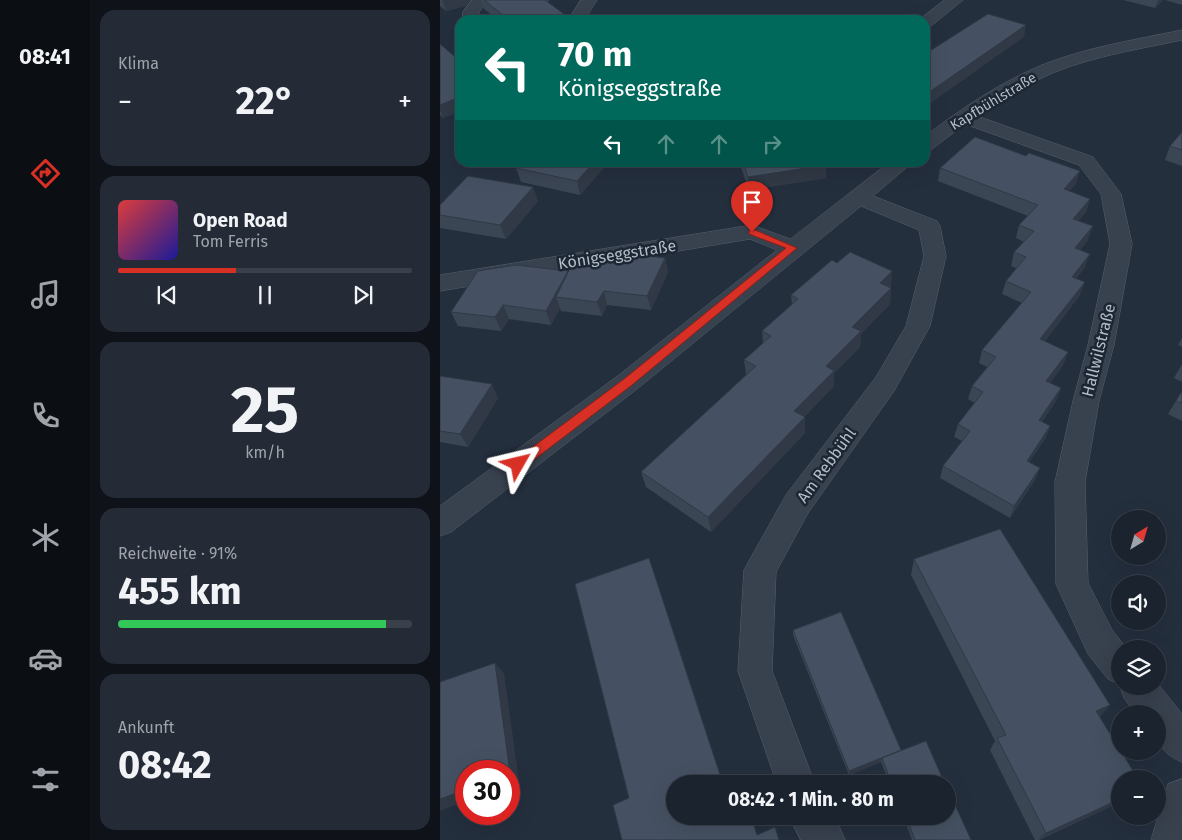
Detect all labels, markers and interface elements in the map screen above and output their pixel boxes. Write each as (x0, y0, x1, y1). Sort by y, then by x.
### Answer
text: 70 m (558, 33, 632, 75)
icon: left (475, 35, 540, 100)
text: 08:41 (19, 43, 71, 70)
text: Klima (118, 54, 159, 73)
street label: Kapfbühlstraße (947, 69, 1039, 134)
text: Königseggstraße (558, 75, 722, 102)
text: 22° (235, 78, 295, 124)
text: − (118, 85, 132, 118)
text: + (398, 85, 412, 118)
icon: left (599, 130, 627, 158)
icon: ahead (652, 130, 680, 158)
icon: ahead (705, 130, 733, 158)
icon: right (758, 130, 786, 158)
icon: directions (28, 156, 63, 191)
pin (731, 181, 773, 232)
icon: arrive (738, 188, 766, 216)
text: Open Road (193, 209, 288, 232)
text: Tom Ferris (193, 232, 268, 251)
street label: Königseggstraße (557, 236, 677, 273)
icon: music (28, 277, 63, 312)
icon: previous (153, 281, 181, 309)
icon: pause (251, 281, 279, 309)
icon: next (349, 281, 377, 309)
street label: Hallwilstraße (1078, 302, 1119, 399)
text: 25 (231, 371, 299, 449)
icon: phone (28, 398, 63, 433)
street label: Am Rebbühl (793, 424, 860, 506)
position arrow (491, 437, 543, 489)
text: km/h (245, 443, 285, 462)
north arrow (1111, 510, 1166, 565)
map controls (1111, 510, 1166, 825)
icon: climate (28, 520, 63, 555)
text: Reichweite · 91% (118, 544, 237, 563)
text: 455 km (118, 568, 242, 614)
button: sound (1111, 575, 1166, 630)
button: layers (1111, 640, 1166, 695)
icon: car (28, 641, 63, 676)
button: + (1111, 705, 1166, 760)
text: Ankunft (118, 718, 174, 737)
text: 08:42 (118, 742, 212, 788)
speed limit sign: 30 (455, 760, 520, 825)
icon: filters (28, 762, 63, 797)
button: − (1111, 770, 1166, 825)
text: 08:42 · 1 Min. · 80 m (728, 788, 894, 811)

